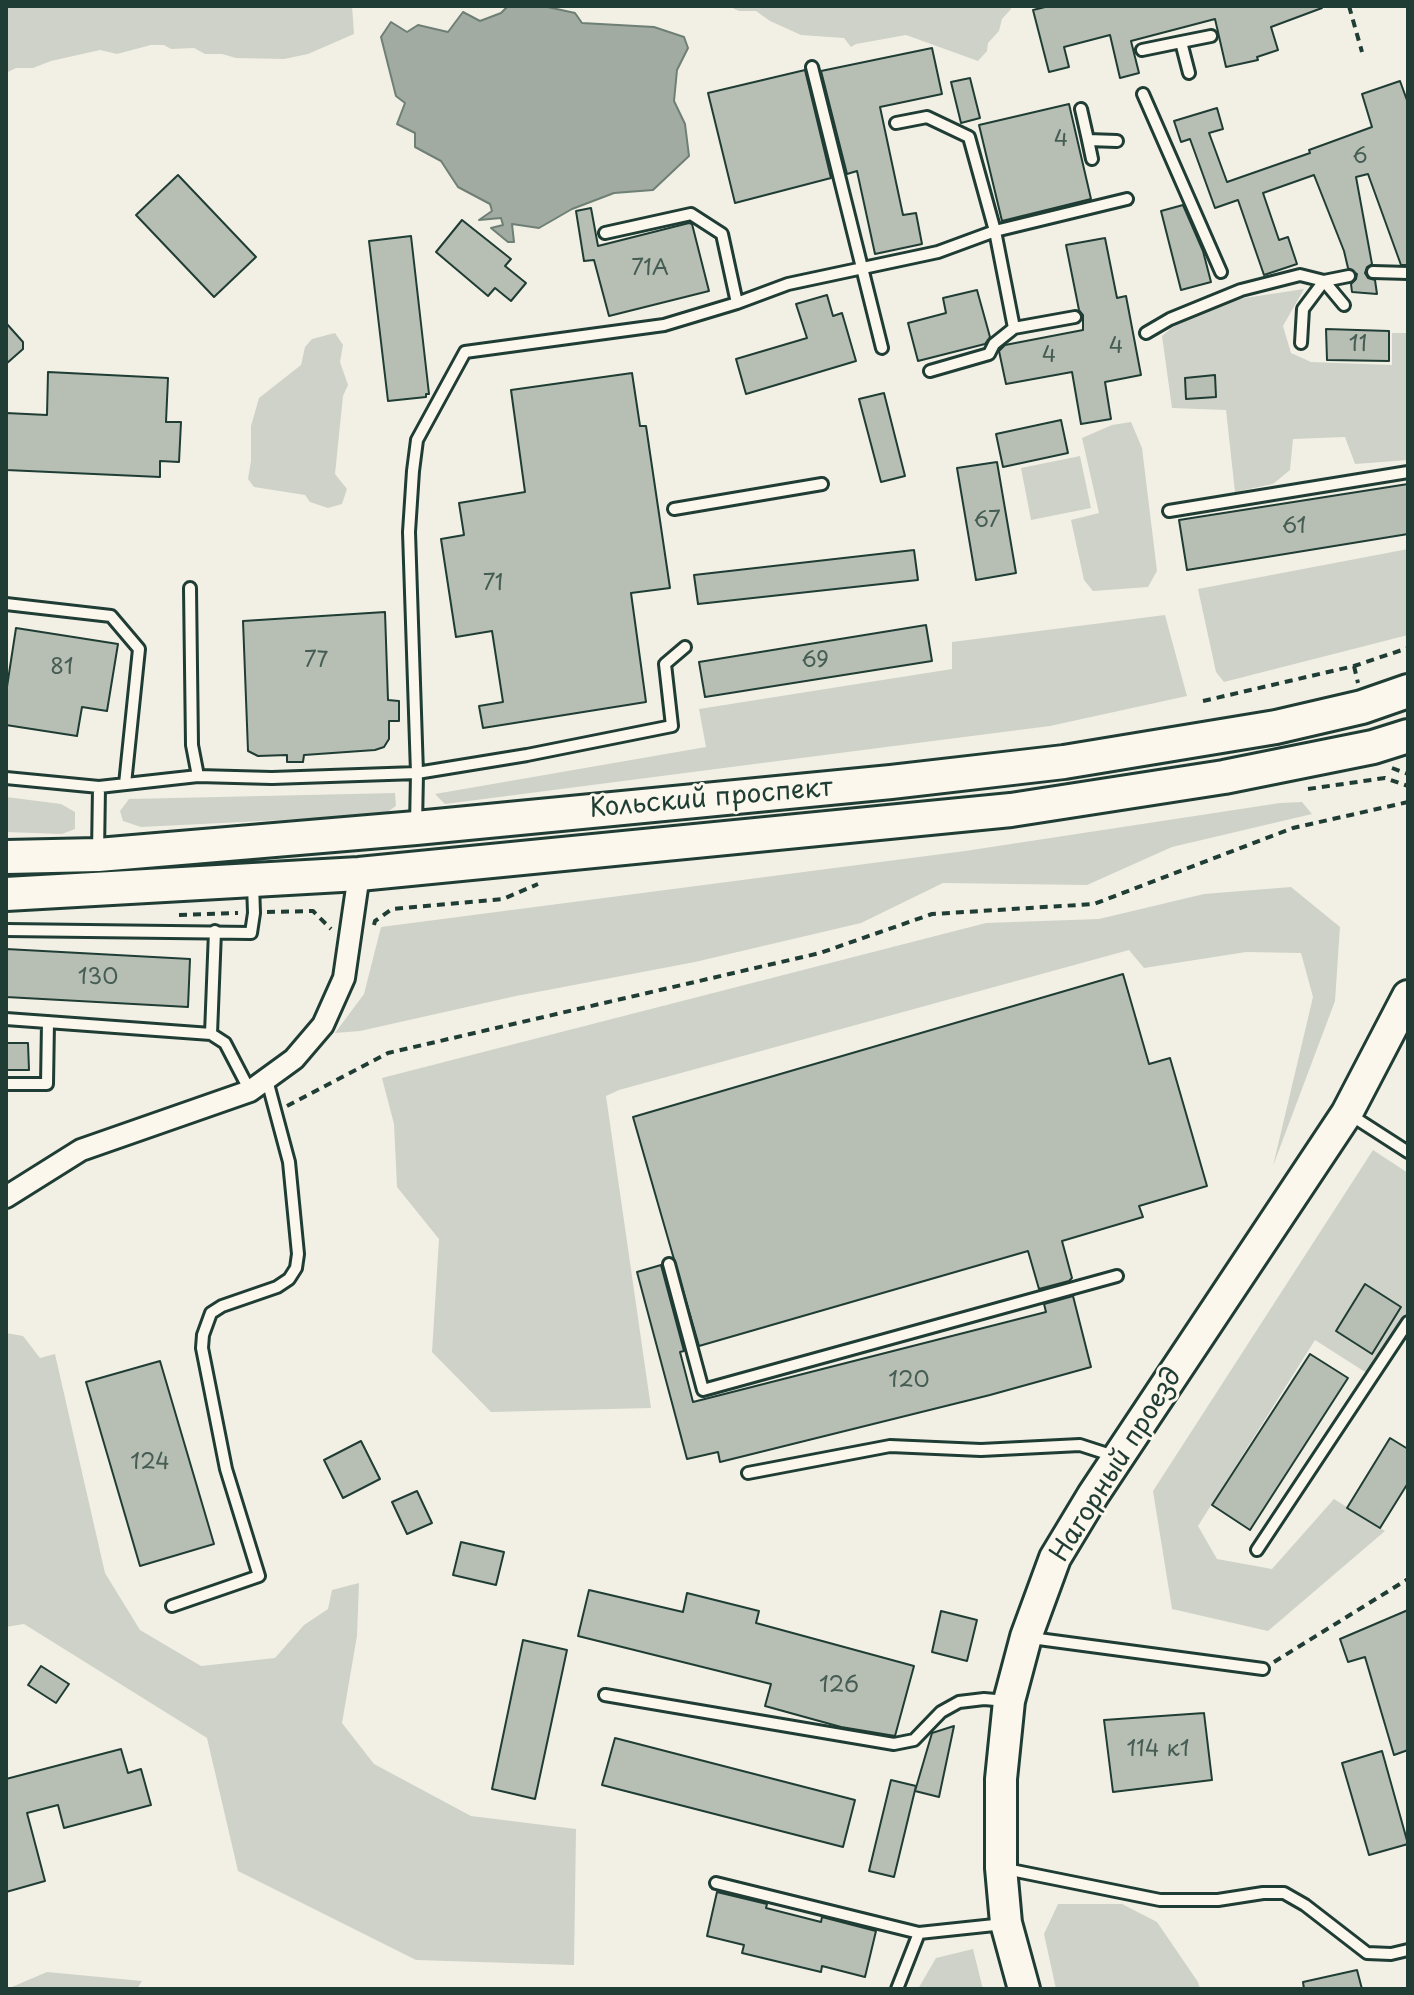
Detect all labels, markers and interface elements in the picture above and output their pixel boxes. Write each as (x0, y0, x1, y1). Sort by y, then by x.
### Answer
house number: 4 (1054, 127, 1068, 153)
house number: 6 (1352, 144, 1368, 170)
house number: 71А (631, 256, 669, 282)
house number: 11 (1349, 332, 1367, 358)
house number: 4 (1109, 334, 1123, 360)
house number: 4 (1042, 343, 1056, 369)
house number: 67 (974, 508, 1000, 534)
house number: 61 (1282, 514, 1306, 540)
house number: 71 (483, 571, 503, 597)
house number: 77 (304, 648, 328, 674)
house number: 69 (801, 648, 829, 674)
house number: 81 (50, 655, 74, 681)
street label: Кольский проспект (588, 773, 834, 825)
house number: 130 (78, 965, 118, 991)
street label: Нагорный проезд (1045, 1362, 1189, 1568)
house number: 120 (888, 1368, 930, 1394)
house number: 124 (130, 1450, 170, 1476)
house number: 126 (819, 1673, 859, 1699)
house number: 114 к1 (1126, 1737, 1190, 1763)

